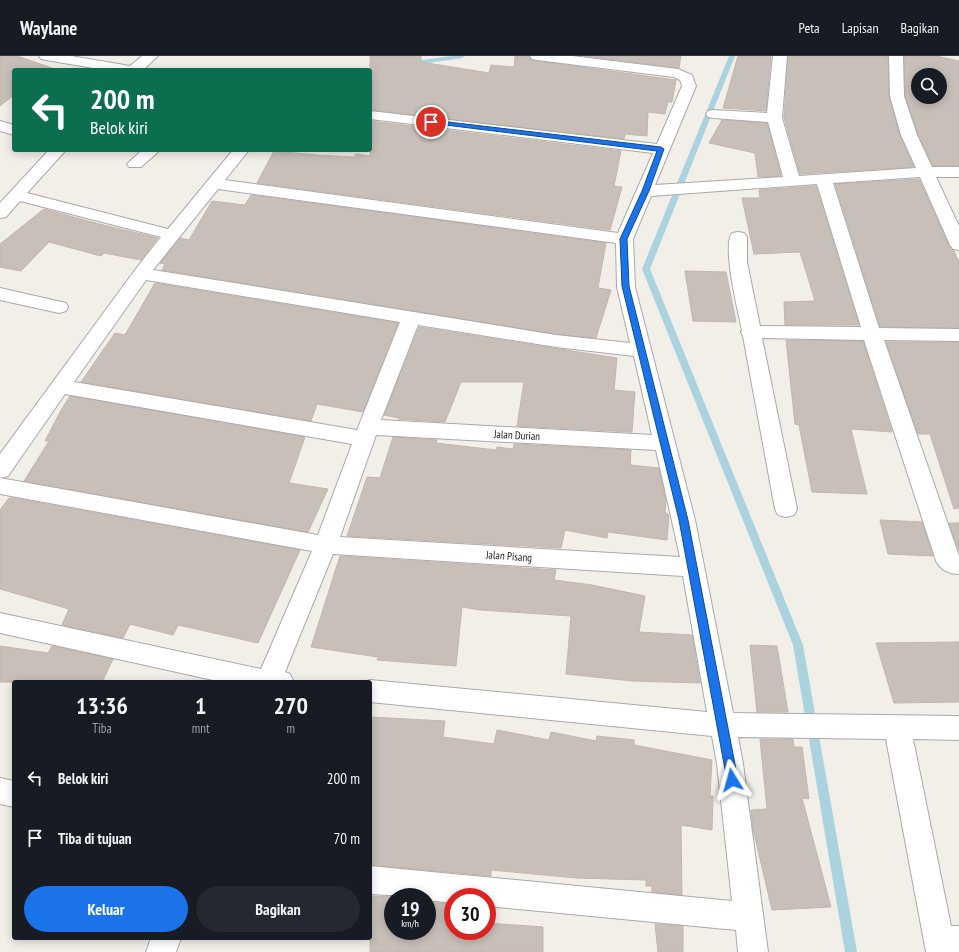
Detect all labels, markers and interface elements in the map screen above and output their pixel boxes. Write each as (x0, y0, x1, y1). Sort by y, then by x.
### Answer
text: Waylane (20, 16, 77, 40)
text: Peta (799, 19, 820, 37)
text: Lapisan (842, 19, 879, 37)
text: Bagikan (901, 19, 939, 37)
map controls (911, 68, 947, 104)
button: search (911, 68, 947, 104)
text: 200 m (90, 80, 154, 117)
icon: left (24, 84, 76, 136)
pin (414, 105, 448, 139)
icon: arrive (420, 111, 442, 133)
text: Belok kiri (90, 116, 148, 139)
street label: Jalan Durian (492, 427, 541, 443)
street label: Jalan Pisang (484, 547, 533, 565)
text: 13:36 (76, 690, 128, 721)
text: 1 (195, 690, 206, 721)
text: 270 (274, 690, 308, 721)
text: Tiba (92, 720, 112, 737)
text: mnt (192, 720, 210, 737)
text: m (287, 720, 295, 737)
position arrow (711, 759, 753, 801)
icon: left (24, 767, 46, 789)
text: Belok kiri (58, 769, 108, 788)
text: 200 m (327, 769, 360, 788)
icon: arrive (24, 827, 46, 849)
text: Tiba di tujuan (58, 829, 132, 848)
text: 70 m (334, 829, 360, 848)
button: Keluar (24, 886, 188, 932)
button: Bagikan (196, 886, 360, 932)
speed limit sign: 30 (444, 888, 496, 940)
text: 19 (400, 896, 420, 922)
text: km/h (401, 917, 419, 930)

